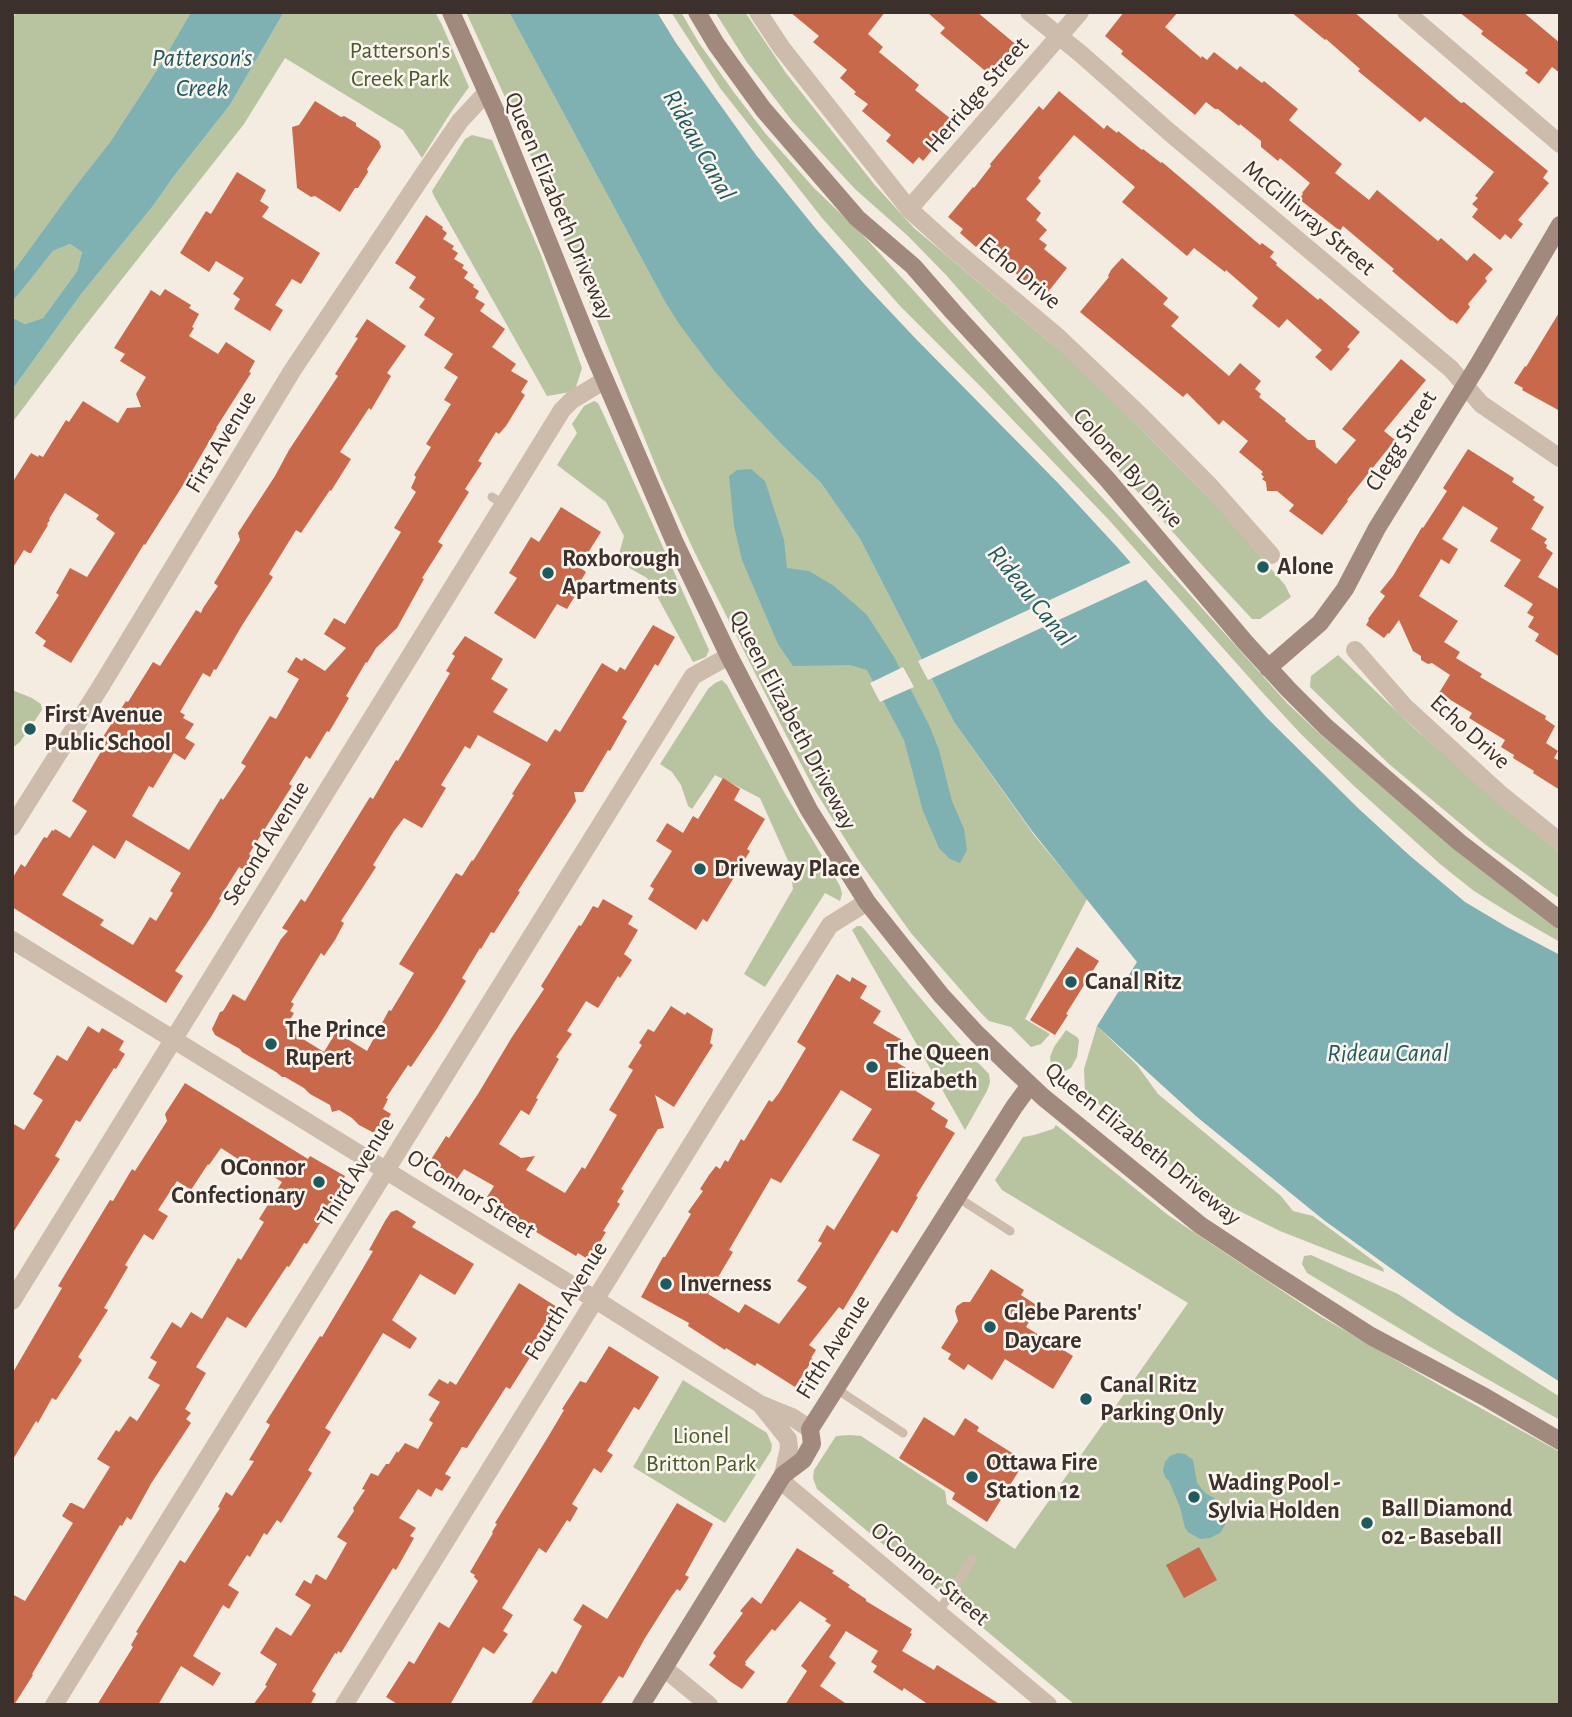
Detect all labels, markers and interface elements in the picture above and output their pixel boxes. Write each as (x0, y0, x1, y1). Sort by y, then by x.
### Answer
street label: Herridge Street (919, 31, 1035, 159)
park label: Patterson's Creek Park (350, 37, 450, 93)
water label: Patterson's Creek (152, 42, 252, 104)
water label: Rideau Canal (656, 84, 742, 206)
street label: Queen Elizabeth Driveway (498, 88, 620, 324)
street label: McGillivray Street (1237, 154, 1381, 282)
street label: Echo Drive (973, 230, 1067, 316)
street label: Clegg Street (1359, 385, 1443, 497)
street label: First Avenue (179, 386, 263, 498)
street label: Colonel By Drive (1067, 402, 1189, 534)
water label: Rideau Canal (980, 539, 1082, 653)
place label: Roxborough Apartments (562, 545, 680, 601)
place label: Alone (1277, 553, 1334, 581)
marker: Alone (1255, 559, 1271, 575)
marker: Roxborough Apartments (540, 565, 556, 581)
street label: Queen Elizabeth Driveway (723, 605, 863, 835)
street label: Echo Drive (1424, 688, 1516, 776)
place label: First Avenue Public School (44, 701, 171, 757)
marker: First Avenue Public School (22, 721, 38, 737)
street label: Second Avenue (216, 775, 316, 911)
place label: Driveway Place (714, 855, 860, 883)
marker: Driveway Place (692, 861, 708, 877)
place label: Canal Ritz (1085, 968, 1182, 996)
marker: Canal Ritz (1063, 974, 1079, 990)
place label: The Prince Rupert (285, 1016, 386, 1072)
marker: The Prince Rupert (263, 1036, 279, 1052)
water label: Rideau Canal (1327, 1037, 1449, 1069)
place label: The Queen Elizabeth (886, 1039, 989, 1095)
street label: Queen Elizabeth Driveway (1039, 1056, 1247, 1232)
marker: The Queen Elizabeth (864, 1059, 880, 1075)
street label: Third Avenue (311, 1112, 401, 1232)
street label: O'Connor Street (401, 1143, 541, 1245)
place label: OConnor Confectionary (171, 1154, 305, 1210)
marker: OConnor Confectionary (311, 1174, 327, 1190)
street label: Fourth Avenue (518, 1236, 614, 1366)
place label: Inverness (680, 1270, 772, 1298)
marker: Inverness (658, 1276, 674, 1292)
street label: Fifth Avenue (790, 1289, 876, 1405)
place label: Glebe Parents' Daycare (1004, 1299, 1142, 1355)
marker: Glebe Parents' Daycare (982, 1319, 998, 1335)
place label: Canal Ritz Parking Only (1100, 1371, 1224, 1427)
marker: Canal Ritz Parking Only (1078, 1391, 1094, 1407)
park label: Lionel Britton Park (646, 1422, 756, 1478)
place label: Ottawa Fire Station 12 (986, 1449, 1098, 1505)
marker: Ottawa Fire Station 12 (964, 1469, 980, 1485)
place label: Wading Pool - Sylvia Holden (1208, 1469, 1341, 1525)
marker: Wading Pool - Sylvia Holden (1186, 1489, 1202, 1505)
place label: Ball Diamond 02 - Baseball (1381, 1495, 1512, 1551)
marker: Ball Diamond 02 - Baseball (1359, 1515, 1375, 1531)
street label: O'Connor Street (865, 1516, 995, 1632)

